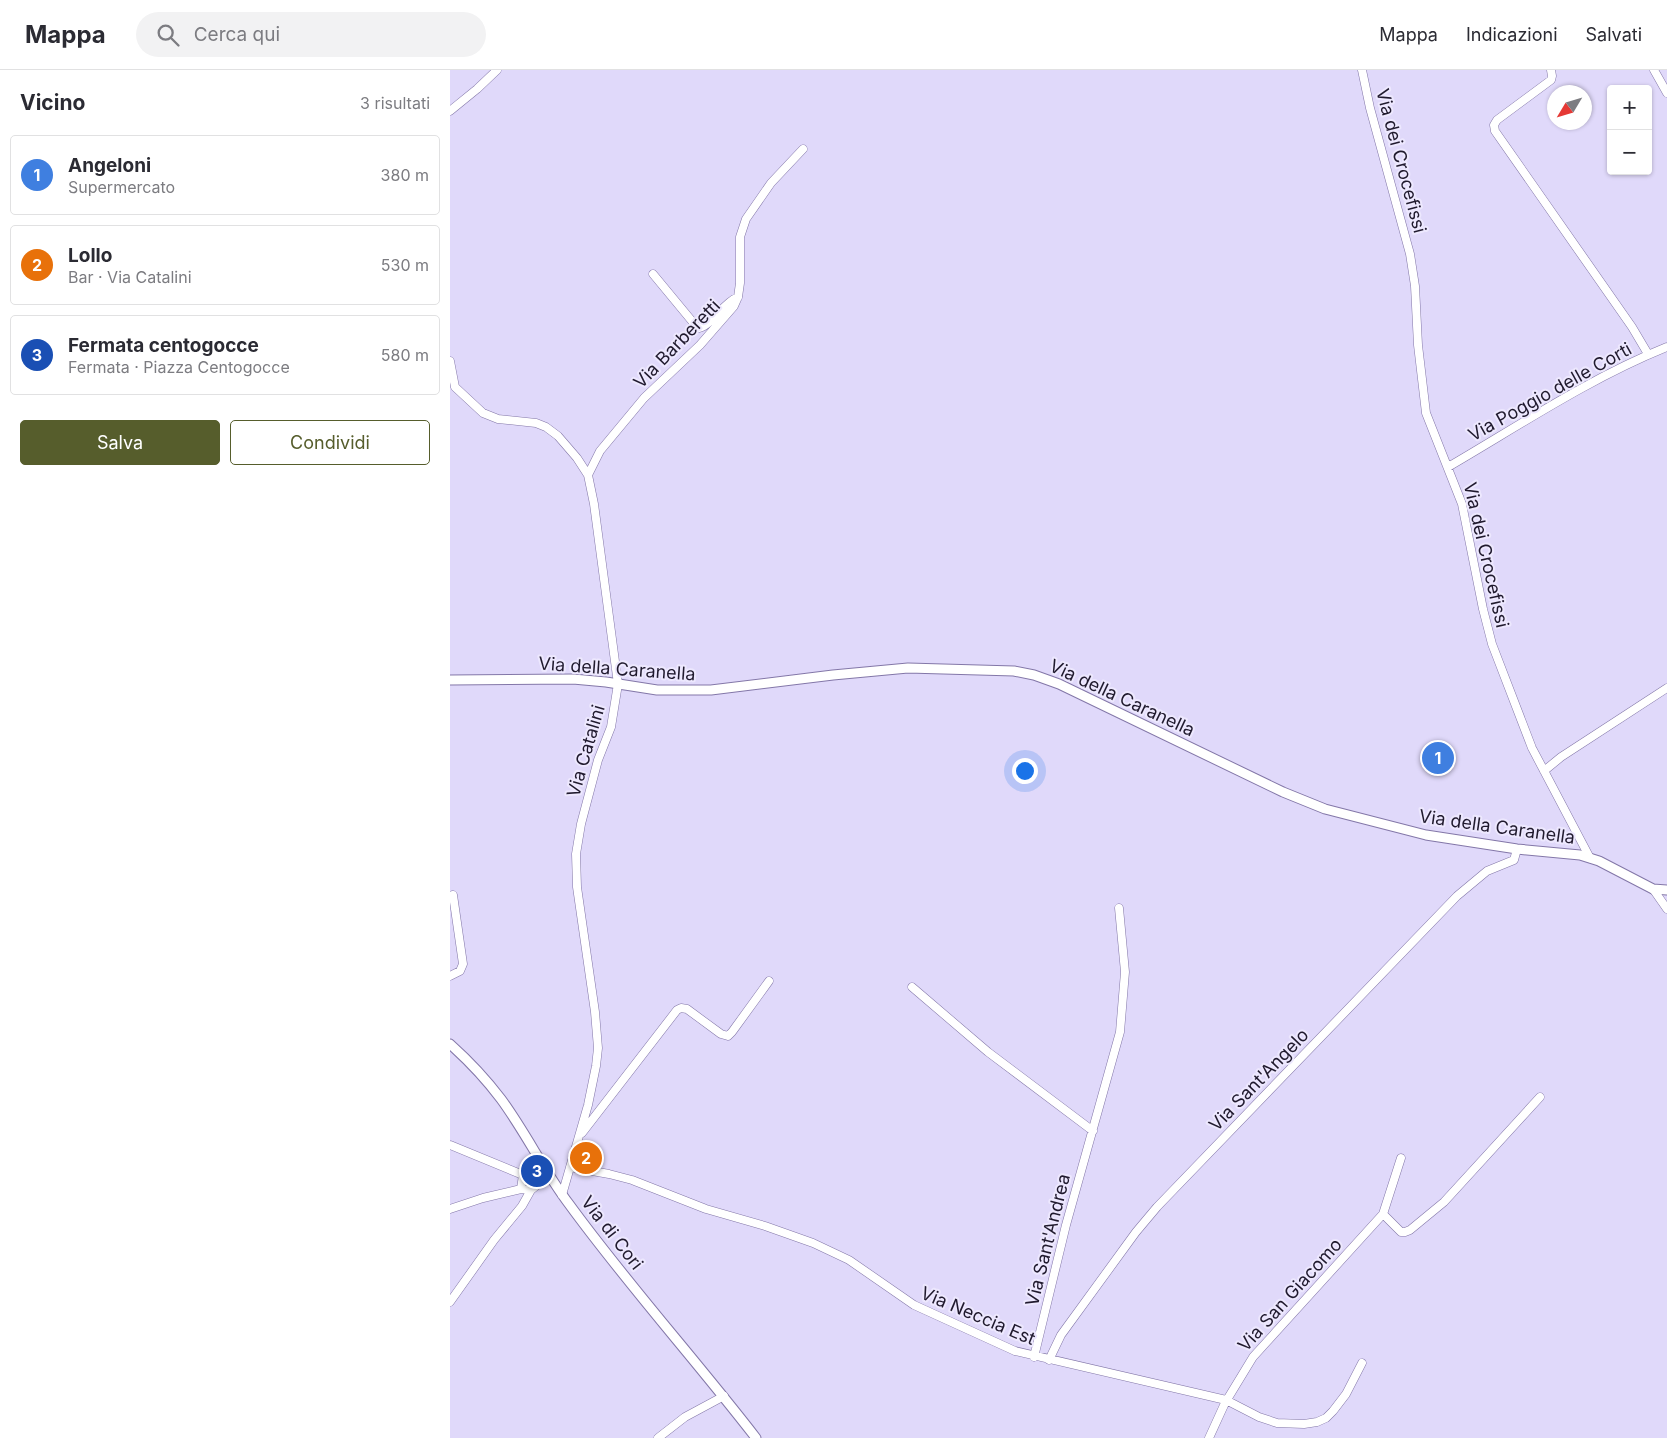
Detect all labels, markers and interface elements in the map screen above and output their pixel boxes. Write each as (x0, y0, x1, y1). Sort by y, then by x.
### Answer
search box (136, 12, 486, 57)
text: Mappa (25, 20, 106, 49)
icon: search (154, 21, 182, 49)
text: Cerca qui (194, 23, 280, 46)
text: Mappa (1379, 24, 1438, 45)
text: Indicazioni (1466, 24, 1558, 45)
text: Salvati (1586, 24, 1642, 45)
north arrow (1547, 85, 1592, 130)
map controls (1607, 85, 1652, 175)
button: + (1607, 85, 1652, 130)
street label: Via dei Crocefissi (1372, 86, 1431, 235)
text: Vicino (20, 90, 85, 115)
text: 3 risultati (360, 93, 430, 113)
button: − (1607, 130, 1652, 175)
text: Angeloni (68, 154, 151, 177)
text: 1 (34, 165, 40, 185)
text: 380 m (381, 165, 429, 185)
text: Supermercato (68, 177, 175, 197)
text: Lollo (68, 244, 112, 267)
text: 2 (32, 255, 42, 275)
text: 530 m (381, 255, 429, 275)
text: Bar · Via Catalini (68, 267, 192, 287)
street label: Via Barberetti (629, 295, 724, 392)
text: Fermata centogocce (68, 334, 259, 357)
street label: Via Poggio delle Corti (1464, 338, 1635, 445)
text: 3 (32, 345, 42, 365)
text: 580 m (381, 345, 429, 365)
text: Fermata · Piazza Centogocce (68, 357, 290, 377)
button: Salva (20, 420, 220, 465)
button: Condividi (230, 420, 430, 465)
street label: Via dei Crocefissi (1460, 480, 1513, 630)
street label: Via della Caranella (538, 653, 696, 684)
street label: Via della Caranella (1046, 655, 1198, 740)
street label: Via Catalini (562, 702, 609, 799)
pin: 1 (1422, 739, 1454, 777)
your location (1012, 758, 1038, 784)
street label: Via della Caranella (1418, 805, 1576, 848)
street label: Via Sant'Angelo (1205, 1024, 1313, 1135)
pin: 2 (570, 1139, 602, 1177)
pin: 3 (521, 1152, 553, 1190)
street label: Via Sant'Andrea (1021, 1172, 1074, 1308)
street label: Via di Cori (577, 1192, 648, 1274)
street label: Via San Giacomo (1233, 1234, 1346, 1356)
street label: Via Neccia Est (918, 1282, 1039, 1349)

